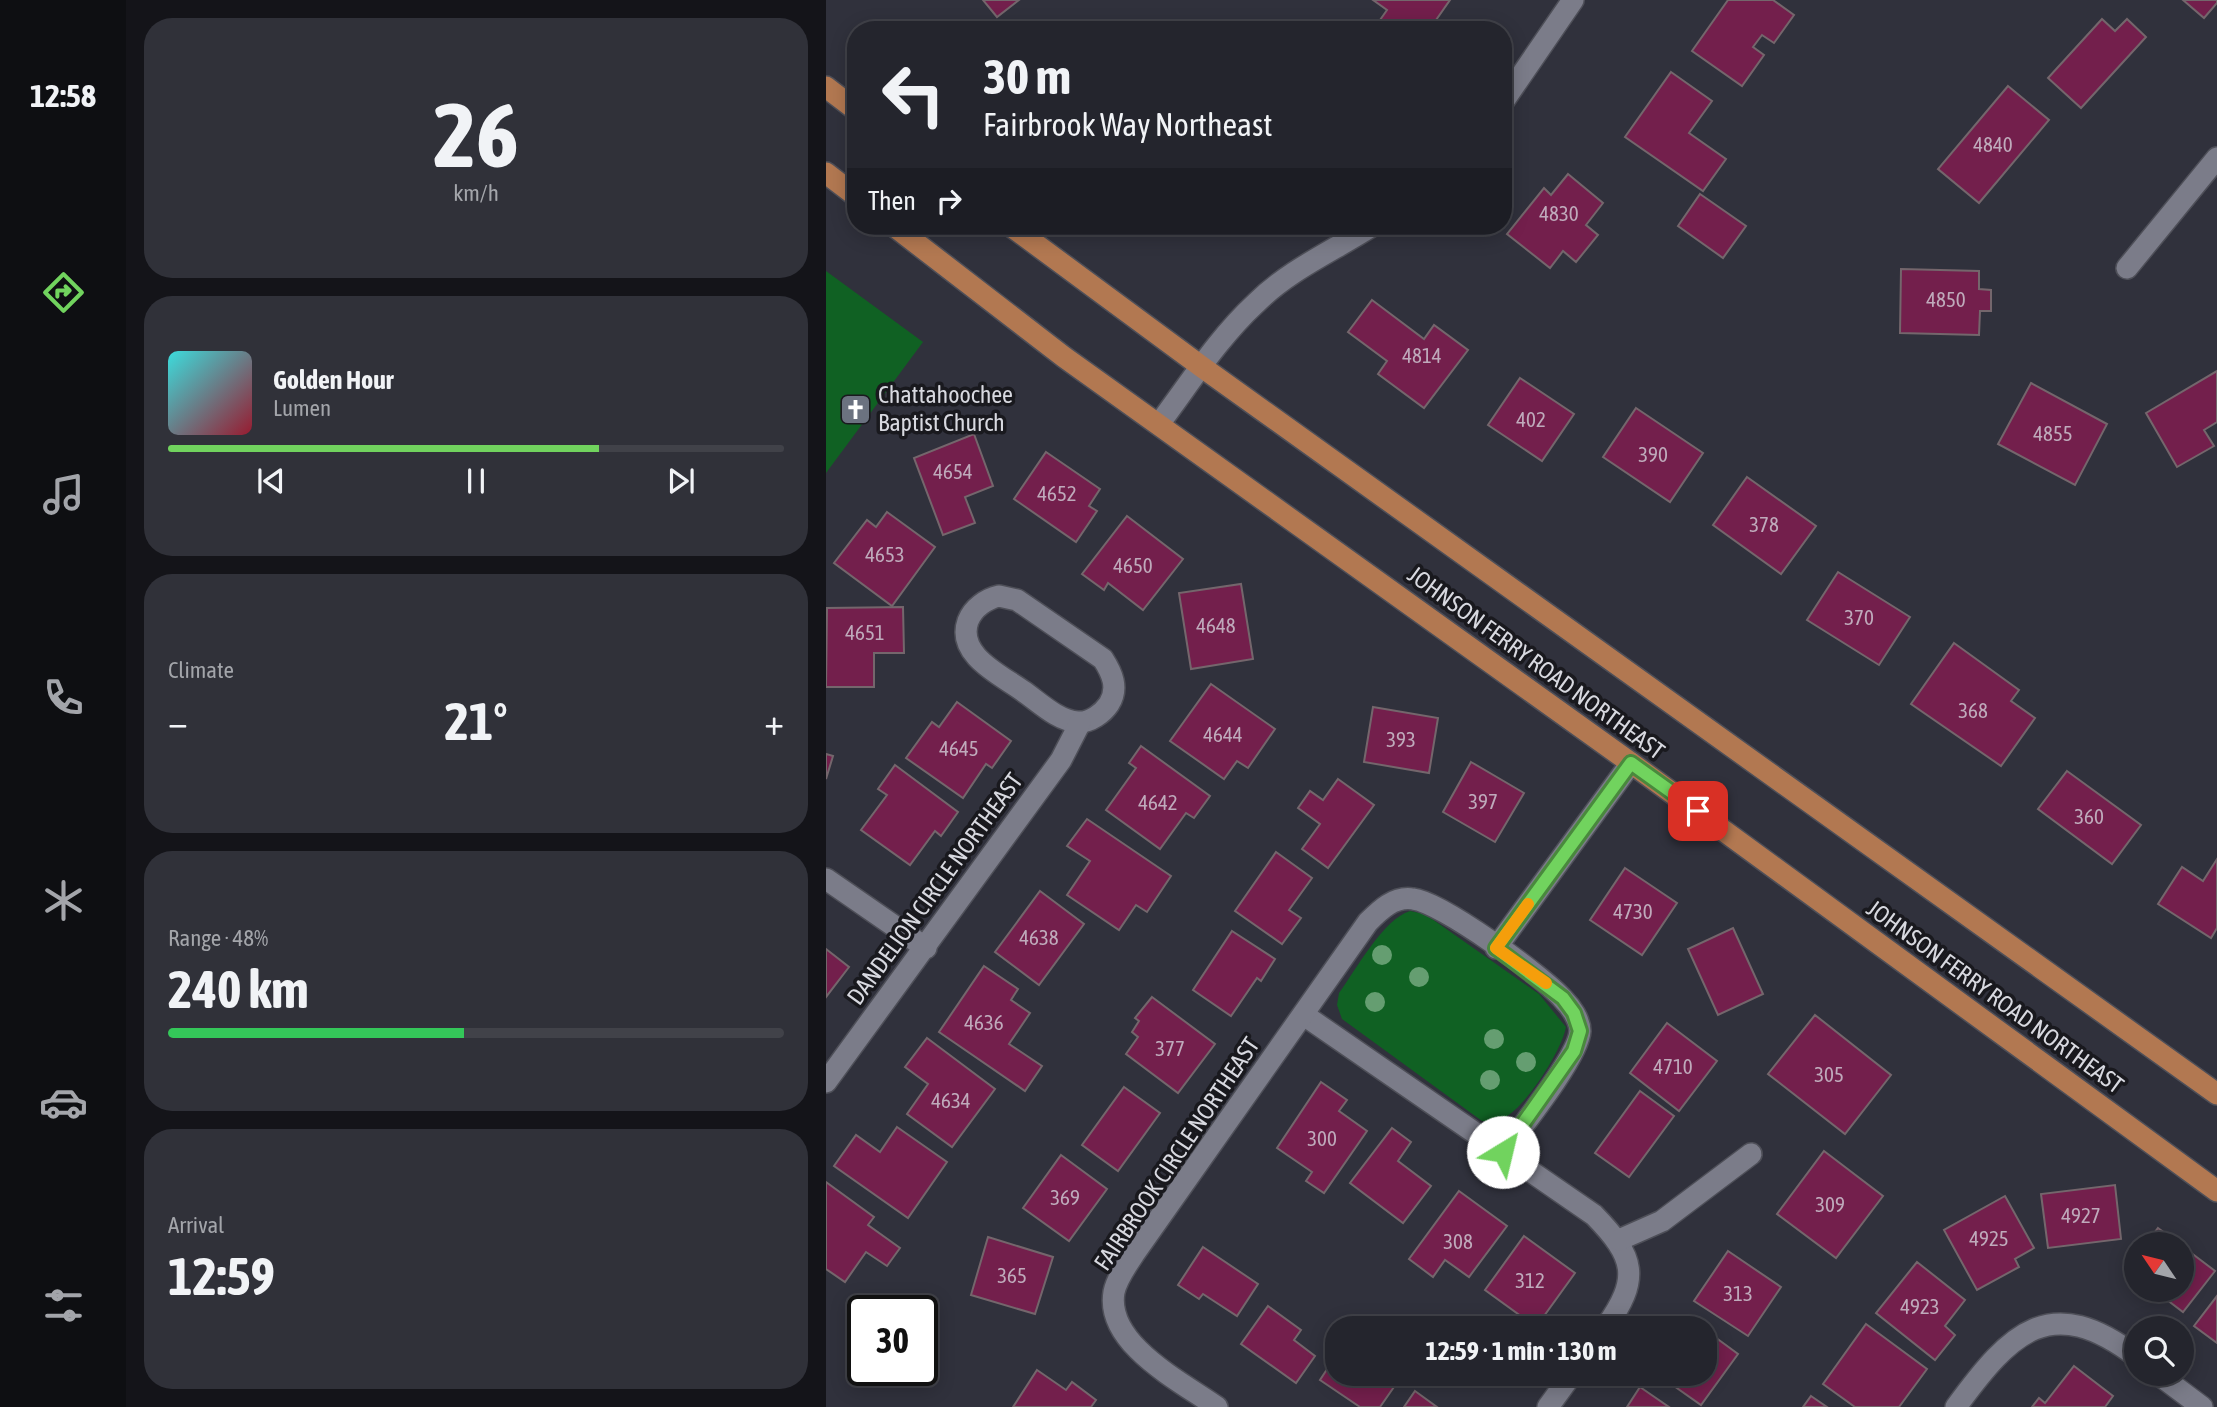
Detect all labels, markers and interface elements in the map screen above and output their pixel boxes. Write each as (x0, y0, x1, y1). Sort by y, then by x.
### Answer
text: 30 m (983, 48, 1071, 104)
icon: left (868, 49, 959, 140)
text: 12:58 (30, 77, 96, 114)
text: 26 (433, 82, 519, 186)
text: Fairbrook Way Northeast (983, 106, 1272, 143)
house number: 4840 (1973, 132, 2013, 156)
text: km/h (453, 180, 499, 206)
icon: right (930, 182, 968, 220)
text: Then (868, 186, 916, 216)
house number: 4830 (1539, 201, 1579, 225)
icon: directions (39, 268, 88, 317)
house number: 4850 (1926, 287, 1966, 311)
house number: 4814 (1402, 343, 1442, 367)
text: Golden Hour (273, 365, 393, 395)
place label: Chattahoochee Baptist Church (878, 381, 1013, 436)
church icon: Chattahoochee Baptist Church (838, 392, 872, 426)
text: Lumen (273, 395, 331, 421)
house number: 402 (1516, 407, 1546, 431)
house number: 4855 (2033, 421, 2073, 445)
house number: 390 (1638, 442, 1668, 466)
house number: 4654 (933, 459, 973, 483)
icon: previous (252, 462, 290, 500)
icon: pause (457, 462, 495, 500)
icon: next (662, 462, 700, 500)
icon: music (39, 470, 88, 519)
house number: 4652 (1037, 481, 1077, 505)
house number: 378 (1749, 512, 1779, 536)
house number: 4653 (865, 542, 905, 566)
house number: 4650 (1113, 553, 1153, 577)
street label: JOHNSON FERRY ROAD NORTHEAST (1403, 560, 1670, 765)
house number: 370 (1844, 605, 1874, 629)
house number: 4648 (1196, 613, 1236, 637)
house number: 4651 (845, 620, 885, 644)
text: Climate (168, 657, 234, 683)
icon: phone (39, 673, 88, 722)
text: 21° (444, 691, 508, 751)
house number: 368 (1958, 698, 1988, 722)
text: − (168, 700, 188, 743)
text: + (764, 700, 784, 743)
house number: 4644 (1203, 722, 1243, 746)
house number: 393 (1386, 727, 1416, 751)
house number: 4645 (939, 736, 979, 760)
street label: DANDELION CIRCLE NORTHEAST (842, 767, 1028, 1010)
pin (1668, 781, 1728, 841)
house number: 397 (1468, 789, 1498, 813)
house number: 4642 (1138, 790, 1178, 814)
icon: arrive (1679, 792, 1717, 830)
house number: 360 (2074, 804, 2104, 828)
icon: climate (39, 876, 88, 925)
street label: JOHNSON FERRY ROAD NORTHEAST (1862, 894, 2129, 1099)
house number: 4730 (1613, 899, 1653, 923)
text: Range · 48% (168, 925, 268, 951)
house number: 4638 (1019, 925, 1059, 949)
text: 240 km (168, 959, 309, 1019)
house number: 4636 (964, 1010, 1004, 1034)
street label: FAIRBROOK CIRCLE NORTHEAST (1089, 1032, 1265, 1275)
house number: 377 (1155, 1036, 1185, 1060)
house number: 4710 (1653, 1054, 1693, 1078)
house number: 305 (1814, 1062, 1844, 1086)
icon: car (39, 1078, 88, 1127)
house number: 4634 (931, 1088, 971, 1112)
position arrow (1466, 1115, 1540, 1189)
house number: 300 (1307, 1126, 1337, 1150)
house number: 369 (1050, 1185, 1080, 1209)
house number: 309 (1815, 1192, 1845, 1216)
house number: 4927 (2061, 1203, 2101, 1227)
text: Arrival (168, 1212, 224, 1238)
house number: 4925 (1969, 1226, 2009, 1250)
house number: 308 (1443, 1229, 1473, 1253)
north arrow (2124, 1232, 2194, 1302)
map controls (2124, 1232, 2194, 1386)
text: 12:59 (168, 1246, 275, 1306)
house number: 365 (997, 1263, 1027, 1287)
house number: 312 (1515, 1268, 1545, 1292)
icon: filters (39, 1281, 88, 1330)
house number: 313 (1723, 1281, 1753, 1305)
house number: 4923 (1900, 1294, 1940, 1318)
speed limit sign: 30 (847, 1295, 938, 1386)
button: search (2124, 1316, 2194, 1386)
text: 12:59 · 1 min · 130 m (1426, 1336, 1616, 1366)

